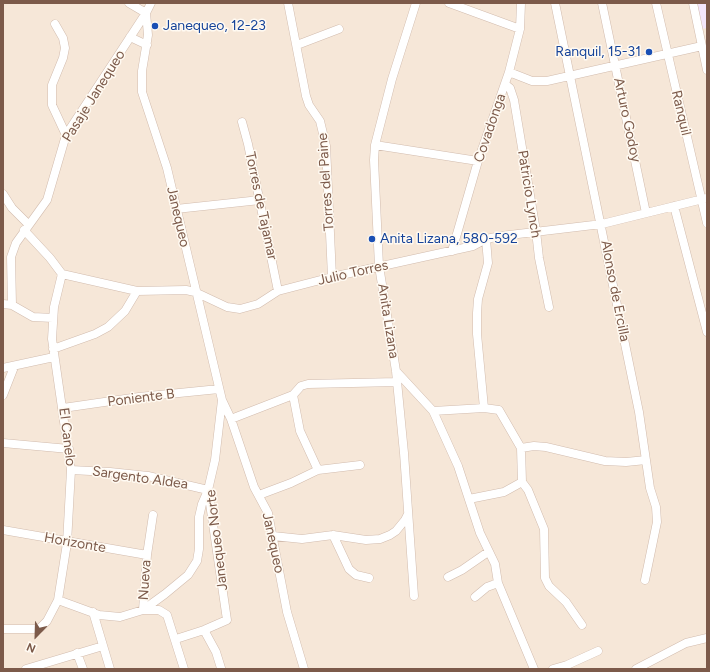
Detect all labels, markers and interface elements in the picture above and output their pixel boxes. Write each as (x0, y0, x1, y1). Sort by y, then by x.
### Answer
place label: Janequeo, 12-23 (163, 18, 266, 34)
marker: Janequeo, 12-23 (150, 21, 160, 31)
place label: Ranquil, 15-31 (555, 44, 641, 60)
street label: Pasaje Janequeo (59, 47, 129, 145)
marker: Ranquil, 15-31 (644, 47, 654, 57)
street label: Arturo Godoy (610, 76, 644, 164)
street label: Ranquil (668, 89, 694, 137)
street label: Covadonga (470, 91, 510, 165)
street label: Torres del Paine (314, 132, 338, 232)
street label: Patricio Lynch (514, 149, 544, 239)
street label: Torres de Tajamar (241, 150, 281, 262)
street label: Janequeo (163, 185, 193, 249)
place label: Anita Lizana, 580-592 (380, 231, 518, 247)
marker: Anita Lizana, 580-592 (367, 234, 377, 244)
street label: Alonso de Ercilla (597, 239, 633, 343)
street label: Julio Torres (316, 257, 390, 289)
street label: Anita Lizana (374, 282, 402, 360)
street label: Poniente B (106, 386, 176, 410)
street label: El Canelo (55, 407, 79, 467)
street label: Sargento Aldea (91, 463, 189, 493)
street label: Janequeo Norte (202, 489, 232, 591)
street label: Janequeo (258, 511, 288, 575)
street label: Horizonte (43, 529, 107, 557)
street label: Nueva (135, 559, 155, 601)
north arrow (16, 616, 56, 656)
text: N (25, 640, 38, 655)

